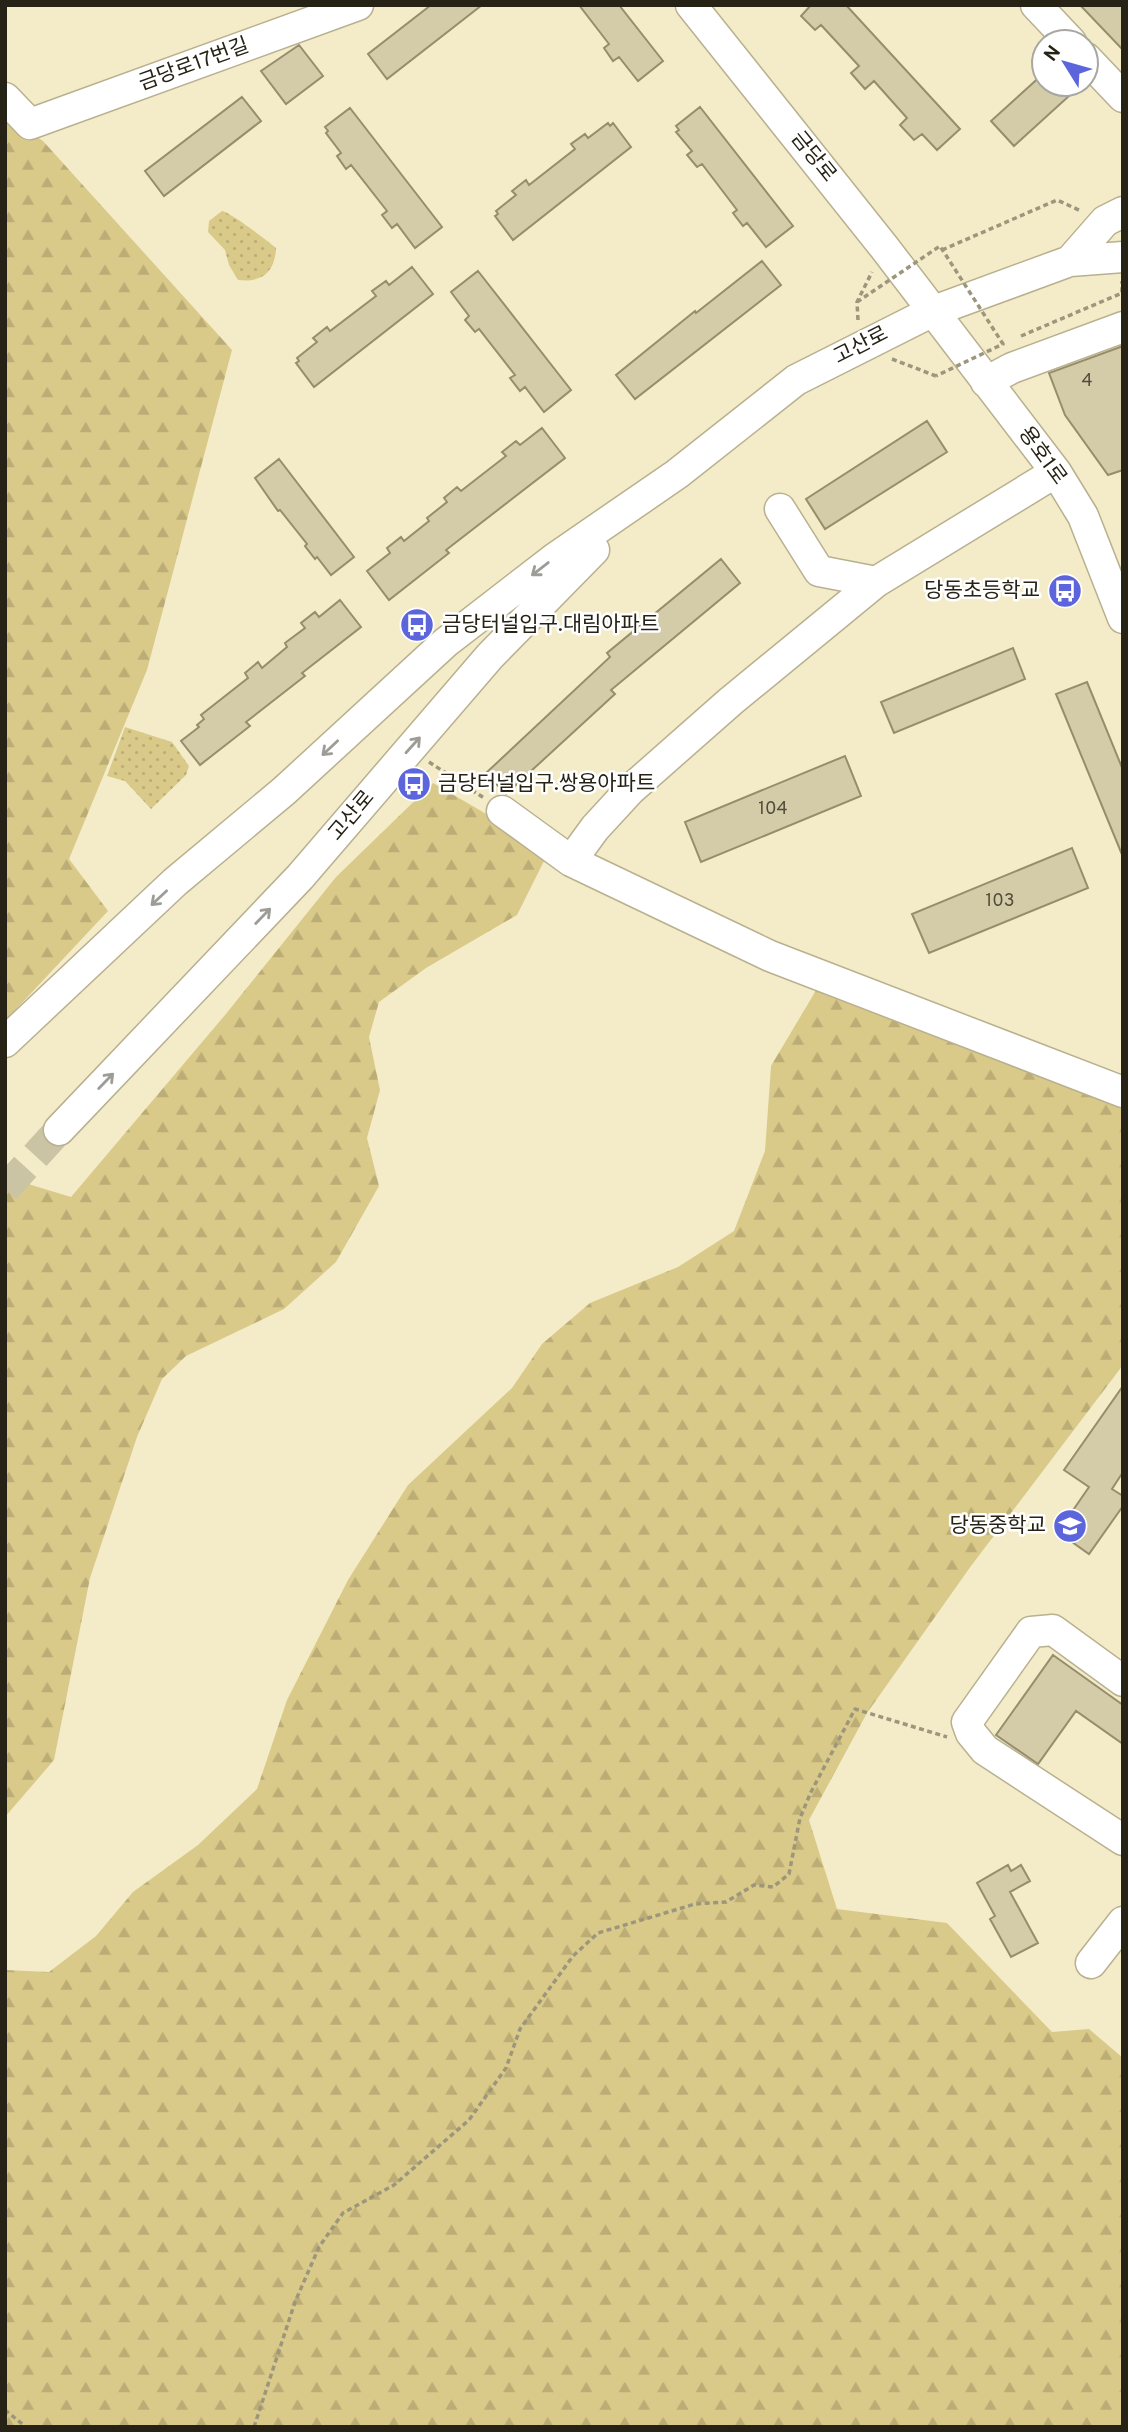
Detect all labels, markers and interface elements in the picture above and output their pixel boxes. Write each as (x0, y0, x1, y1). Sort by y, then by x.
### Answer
north arrow (1030, 28, 1100, 98)
street label: 금당로17번길 (135, 33, 253, 97)
text: N (1039, 41, 1067, 67)
street label: 금당로 (784, 126, 842, 188)
street label: 고산로 (829, 321, 893, 371)
house number: 4 (1081, 370, 1093, 393)
street label: 용호1로 (1012, 421, 1072, 491)
one-way arrow (532, 562, 550, 577)
bus stop icon: 당동초등학교 (1046, 572, 1084, 610)
place label: 당동초등학교 (924, 578, 1040, 605)
bus stop icon: 금당터널입구.대림아파트 (398, 606, 436, 644)
place label: 금당터널입구.대림아파트 (442, 612, 659, 639)
one-way arrow (405, 736, 421, 754)
one-way arrow (322, 740, 339, 757)
bus stop icon: 금당터널입구.쌍용아파트 (395, 765, 433, 803)
place label: 금당터널입구.쌍용아파트 (438, 771, 655, 798)
street label: 고산로 (323, 785, 381, 847)
house number: 104 (758, 798, 788, 821)
one-way arrow (150, 889, 167, 906)
house number: 103 (985, 890, 1015, 913)
one-way arrow (255, 908, 272, 925)
one-way arrow (98, 1073, 115, 1090)
school or university icon: 당동중학교 (1051, 1507, 1089, 1545)
place label: 당동중학교 (949, 1513, 1046, 1540)

